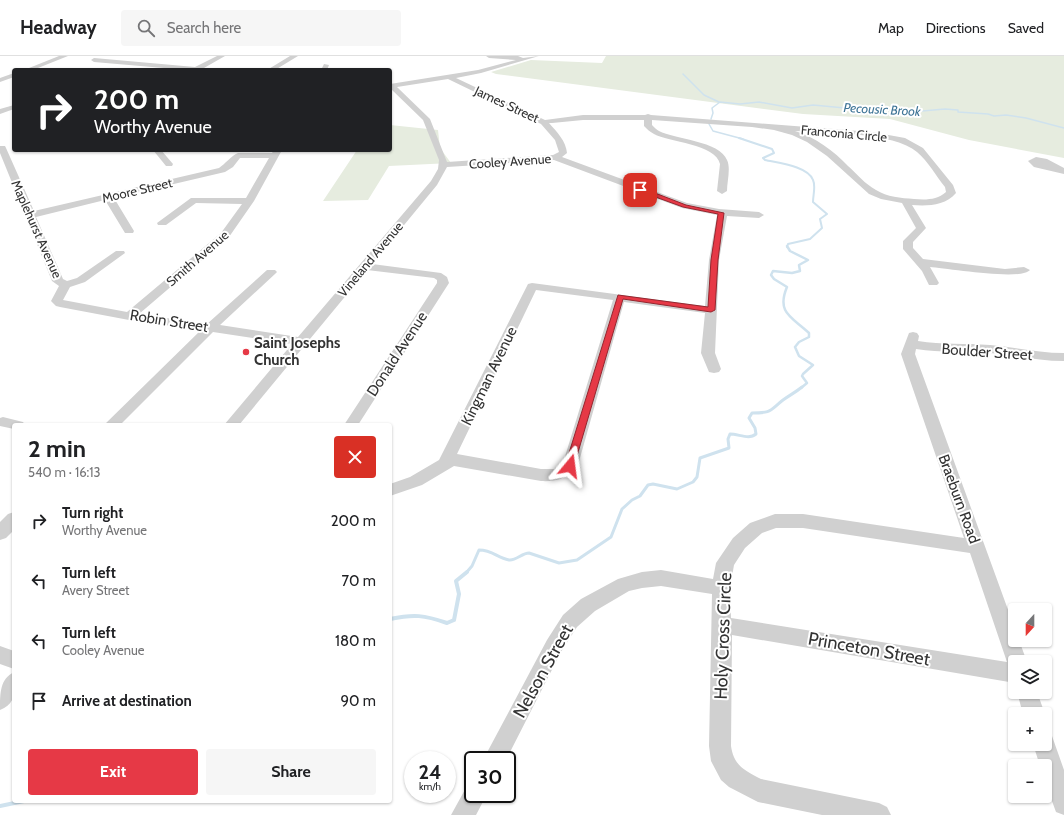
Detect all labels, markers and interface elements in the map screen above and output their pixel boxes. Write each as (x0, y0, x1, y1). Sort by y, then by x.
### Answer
search box (121, 10, 401, 46)
text: Headway (20, 16, 97, 39)
icon: search (135, 17, 157, 39)
text: Search here (167, 19, 241, 37)
text: Map (878, 19, 904, 37)
text: Directions (926, 19, 986, 37)
text: Saved (1008, 19, 1044, 37)
text: 200 m (94, 82, 179, 116)
street label: James Street (471, 82, 542, 126)
icon: right (28, 84, 80, 136)
water label: Pecousic Brook (843, 99, 921, 119)
text: Worthy Avenue (94, 116, 212, 138)
street label: Franconia Circle (800, 121, 888, 145)
street label: Cooley Avenue (468, 150, 552, 172)
pin (623, 173, 657, 207)
street label: Moore Street (100, 174, 174, 206)
street label: Maplehurst Avenue (8, 178, 66, 281)
icon: arrive (629, 179, 651, 201)
street label: Vineland Avenue (334, 218, 406, 300)
street label: Smith Avenue (163, 226, 232, 289)
street label: Robin Street (129, 306, 209, 336)
street label: Donald Avenue (363, 308, 431, 400)
street label: Kingman Avenue (457, 323, 521, 428)
place label: Saint Josephs Church (254, 334, 340, 369)
street label: Boulder Street (941, 340, 1033, 364)
marker: Saint Josephs Church (241, 347, 251, 357)
text: 2 min (28, 434, 86, 463)
button: close (334, 436, 376, 478)
position arrow (549, 445, 591, 487)
street label: Braeburn Road (935, 452, 983, 546)
text: 540 m · 16:13 (28, 464, 101, 480)
text: Turn right (62, 504, 123, 522)
icon: right (28, 510, 50, 532)
text: 200 m (331, 512, 376, 530)
text: Worthy Avenue (62, 522, 147, 538)
text: Turn left (62, 564, 116, 582)
icon: left (28, 570, 50, 592)
text: 70 m (342, 572, 376, 590)
street label: Holy Cross Circle (710, 572, 736, 700)
text: Avery Street (62, 582, 130, 598)
north arrow (1008, 603, 1052, 647)
map controls (1008, 603, 1052, 803)
street label: Nelson Street (508, 620, 578, 722)
text: Turn left (62, 624, 116, 642)
street label: Princeton Street (806, 627, 932, 671)
icon: left (28, 630, 50, 652)
text: 180 m (335, 632, 376, 650)
text: Cooley Avenue (62, 642, 144, 658)
button: layers (1008, 655, 1052, 699)
icon: arrive (28, 690, 50, 712)
text: Arrive at destination (62, 692, 192, 710)
text: 90 m (340, 692, 376, 710)
button: + (1008, 707, 1052, 751)
button: Exit (28, 749, 198, 795)
button: Share (206, 749, 376, 795)
speed limit sign: 30 (464, 751, 516, 803)
button: − (1008, 759, 1052, 803)
text: 24 (419, 760, 442, 784)
text: km/h (419, 780, 441, 793)

